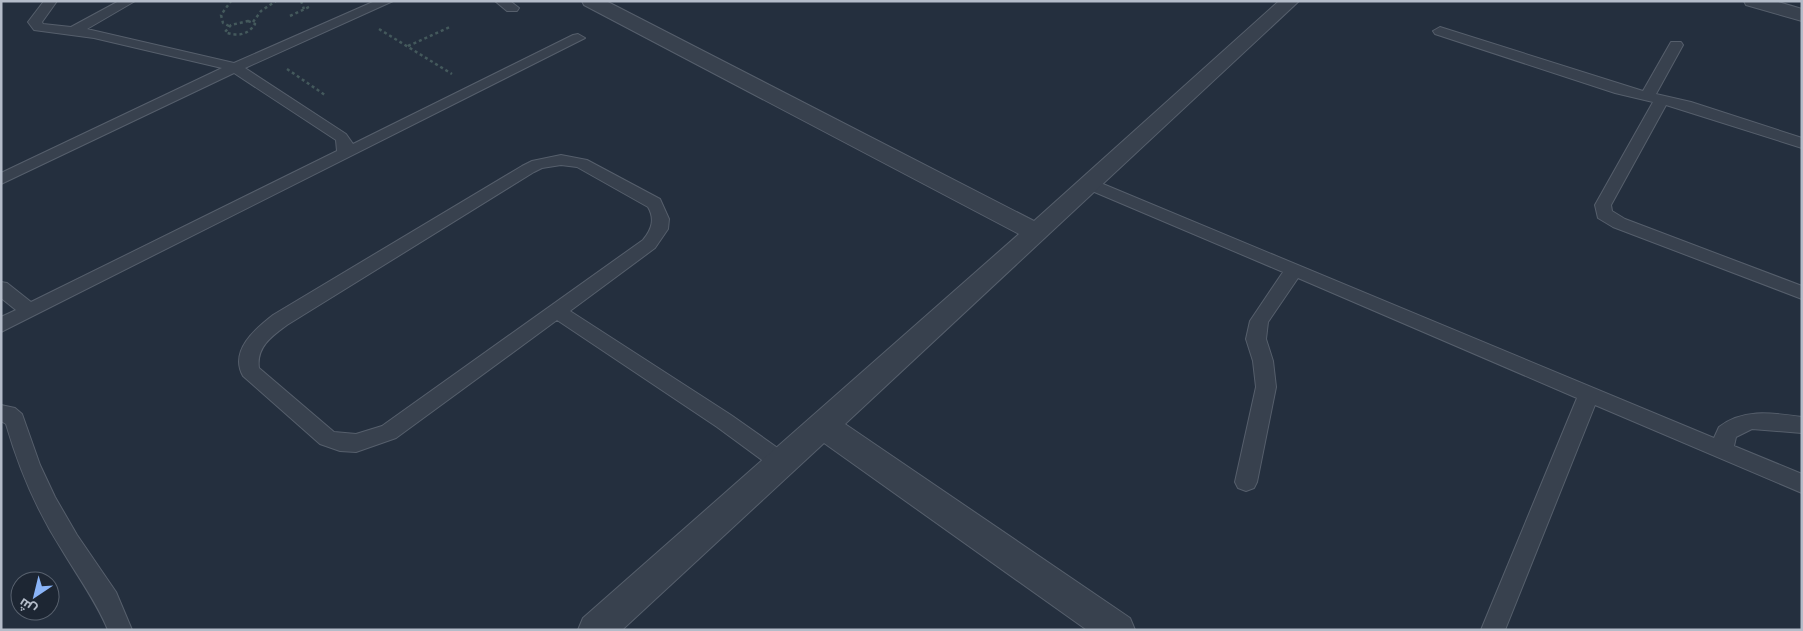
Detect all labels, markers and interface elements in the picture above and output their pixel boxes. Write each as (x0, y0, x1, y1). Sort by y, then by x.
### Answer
north arrow (10, 571, 60, 621)
text: ش (15, 594, 40, 619)

